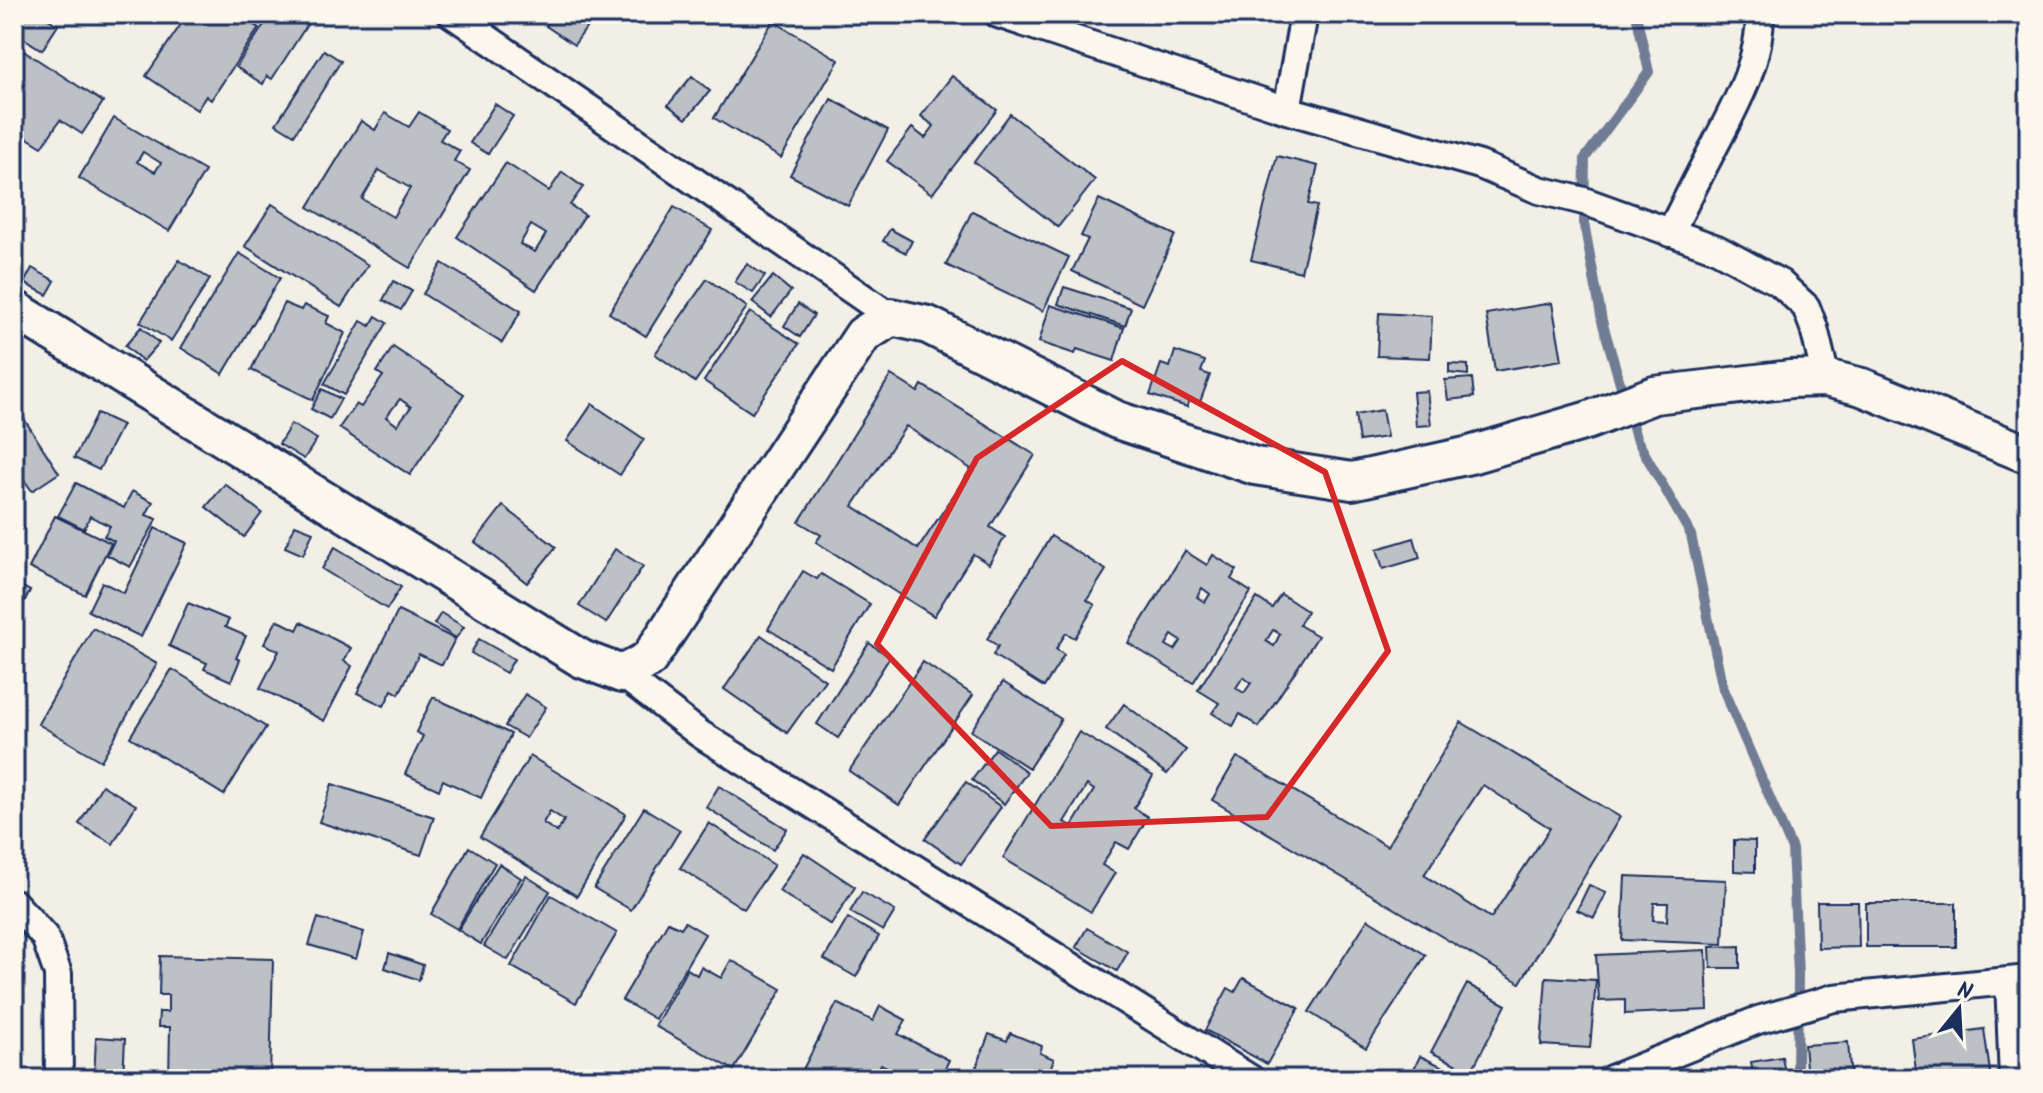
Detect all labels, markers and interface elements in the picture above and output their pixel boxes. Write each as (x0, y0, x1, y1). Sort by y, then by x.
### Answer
north arrow (1919, 969, 1999, 1049)
text: N (1952, 974, 1977, 1011)

